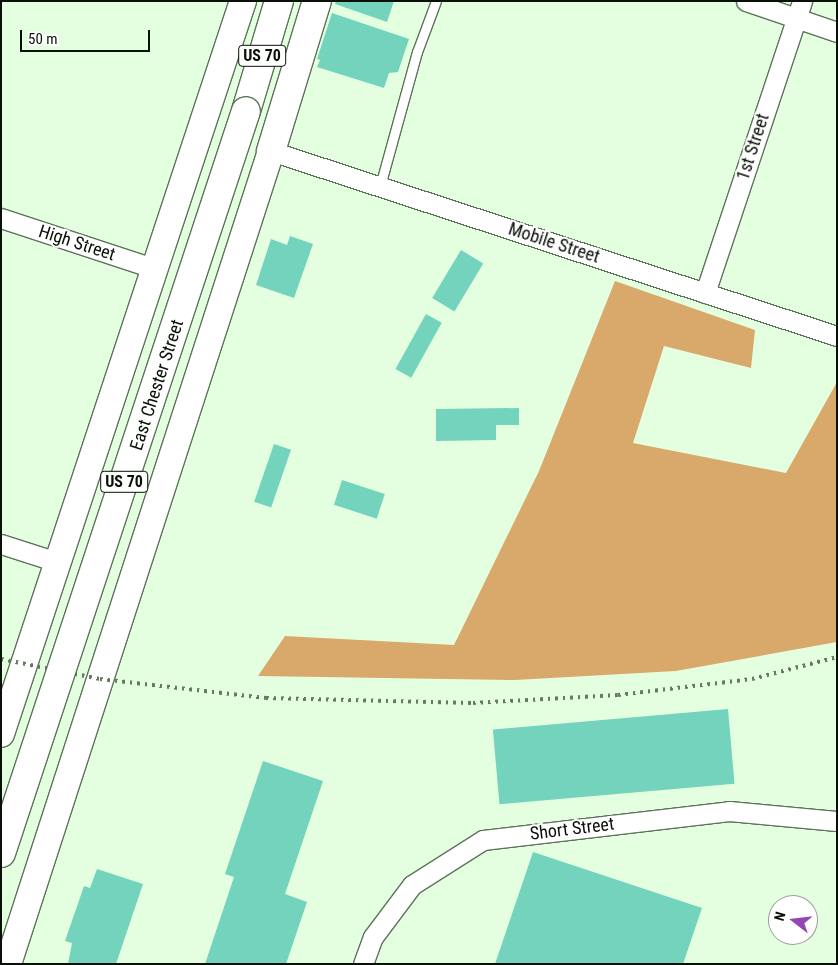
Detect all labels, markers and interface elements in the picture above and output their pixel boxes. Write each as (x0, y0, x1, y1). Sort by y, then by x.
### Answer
scale bar (22, 20, 152, 52)
text: 50 m (28, 30, 58, 48)
road number: US 70 (237, 42, 287, 70)
street label: 1st Street (732, 111, 774, 183)
street label: Mobile Street (506, 218, 602, 268)
street label: High Street (36, 220, 118, 266)
street label: East Chester Street (126, 317, 188, 453)
road number: US 70 (99, 468, 149, 496)
street label: Short Street (529, 813, 615, 845)
north arrow (768, 895, 818, 945)
text: N (771, 910, 788, 922)

